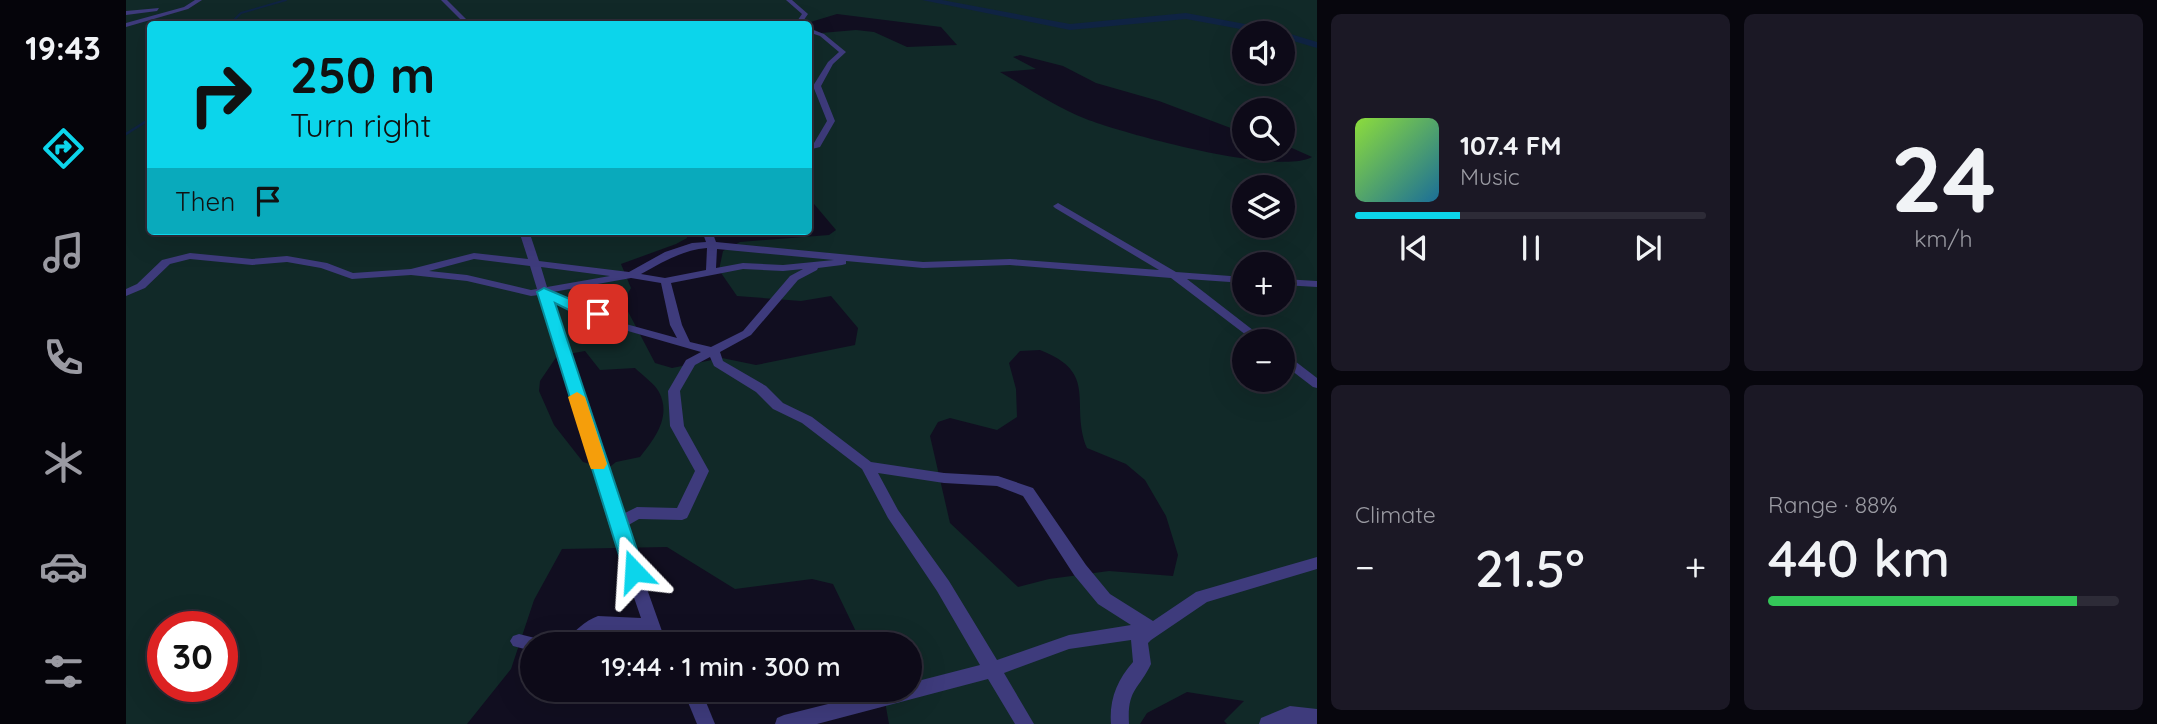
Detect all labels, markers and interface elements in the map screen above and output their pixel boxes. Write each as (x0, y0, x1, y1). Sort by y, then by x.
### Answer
map controls (1232, 21, 1295, 392)
button: sound (1232, 21, 1295, 84)
text: 19:43 (25, 28, 101, 68)
text: 250 m (290, 44, 435, 105)
icon: right (175, 49, 266, 140)
button: search (1232, 98, 1295, 161)
text: Turn right (290, 105, 431, 145)
text: 24 (1891, 121, 1996, 235)
icon: directions (39, 124, 88, 173)
text: 107.4 FM (1460, 129, 1562, 162)
text: Music (1460, 162, 1520, 191)
button: layers (1232, 175, 1295, 238)
icon: arrive (249, 182, 287, 220)
text: Then (175, 185, 235, 218)
text: km/h (1914, 224, 1973, 253)
icon: music (39, 228, 88, 277)
icon: previous (1395, 229, 1433, 267)
icon: pause (1512, 229, 1550, 267)
icon: next (1629, 229, 1667, 267)
button: + (1232, 252, 1295, 315)
pin (568, 284, 628, 344)
icon: arrive (579, 295, 617, 333)
button: − (1232, 329, 1295, 392)
icon: phone (39, 333, 88, 382)
icon: climate (39, 438, 88, 487)
text: Range · 88% (1768, 490, 1897, 519)
text: Climate (1355, 500, 1436, 529)
text: 440 km (1768, 525, 1950, 590)
position arrow (597, 534, 671, 608)
text: 21.5° (1475, 535, 1585, 600)
icon: car (39, 542, 88, 591)
text: − (1355, 543, 1375, 591)
text: + (1685, 543, 1706, 591)
speed limit sign: 30 (147, 611, 238, 702)
icon: filters (39, 647, 88, 696)
text: 19:44 · 1 min · 300 m (601, 650, 841, 683)

